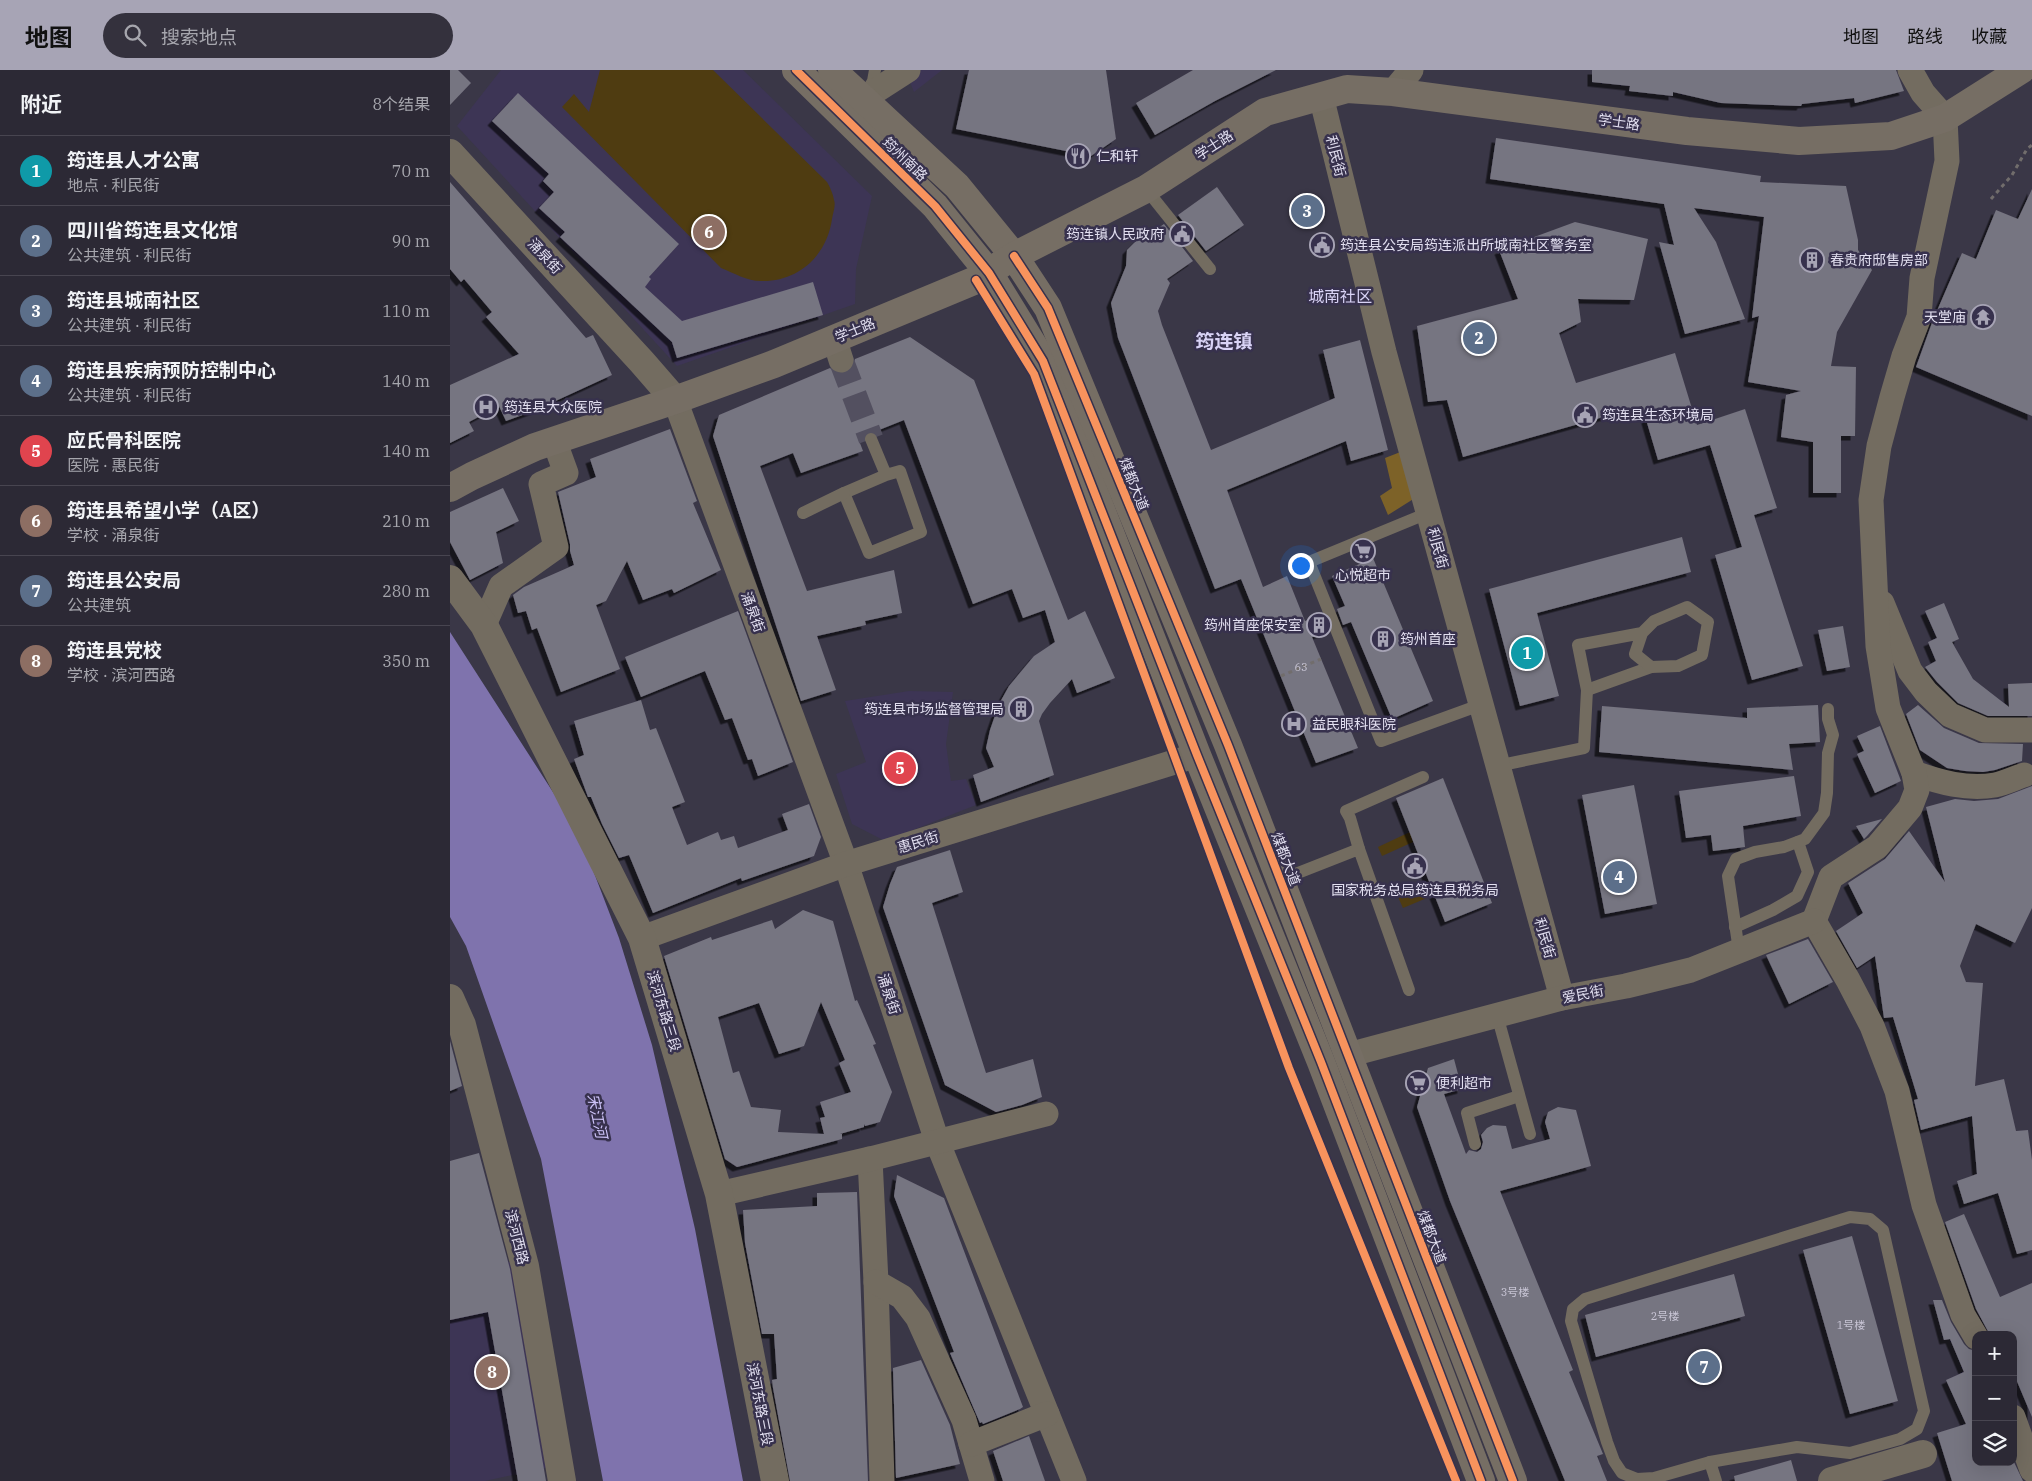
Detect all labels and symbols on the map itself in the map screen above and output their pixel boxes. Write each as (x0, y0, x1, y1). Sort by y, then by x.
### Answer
street label: 学士路 (1597, 110, 1641, 134)
street label: 学士路 (1191, 126, 1237, 164)
street label: 筠州南路 (879, 133, 931, 185)
street label: 利民街 (1322, 133, 1350, 179)
restaurant icon: 仁和轩 (1065, 143, 1091, 169)
place label: 仁和轩 (1096, 147, 1138, 165)
pin: 3 (1291, 192, 1323, 230)
pin: 6 (693, 213, 725, 251)
public building icon: 筠连镇人民政府 (1169, 221, 1195, 247)
place label: 筠连镇人民政府 (1066, 225, 1164, 243)
public building icon: 筠连县公安局筠连派出所城南社区警务室 (1309, 232, 1335, 258)
street label: 涌泉街 (524, 235, 566, 277)
place label: 筠连县公安局筠连派出所城南社区警务室 (1340, 236, 1592, 254)
building icon: 春贵府邸售房部 (1799, 247, 1825, 273)
place label: 春贵府邸售房部 (1830, 251, 1928, 269)
district label: 城南社区 (1308, 286, 1372, 306)
temple icon: 天堂庙 (1970, 304, 1996, 330)
place label: 天堂庙 (1924, 308, 1966, 326)
street label: 学士路 (832, 314, 878, 346)
pin: 2 (1463, 319, 1495, 357)
district label: 筠连镇 (1195, 329, 1253, 353)
hospital icon: 筠连县大众医院 (473, 394, 499, 420)
place label: 筠连县大众医院 (504, 398, 602, 416)
public building icon: 筠连县生态环境局 (1572, 402, 1598, 428)
place label: 筠连县生态环境局 (1602, 406, 1714, 424)
street label: 煤都大道 (1115, 455, 1153, 513)
street label: 利民街 (1424, 525, 1452, 571)
supermarket icon: 心悦超市 (1350, 538, 1376, 564)
your location (1288, 553, 1314, 579)
place label: 心悦超市 (1335, 566, 1391, 584)
street label: 涌泉街 (737, 589, 769, 635)
building icon: 筠州首座保安室 (1306, 612, 1332, 638)
place label: 筠州首座保安室 (1204, 616, 1302, 634)
building icon: 筠州首座 (1370, 626, 1396, 652)
place label: 筠州首座 (1400, 630, 1456, 648)
pin: 1 (1511, 634, 1543, 672)
house number: 63 (1294, 660, 1308, 674)
building icon: 筠连县市场监督管理局 (1008, 696, 1034, 722)
place label: 筠连县市场监督管理局 (864, 700, 1004, 718)
hospital icon: 益民眼科医院 (1281, 711, 1307, 737)
place label: 益民眼科医院 (1312, 715, 1396, 733)
pin: 5 (884, 749, 916, 787)
street label: 惠民街 (895, 827, 941, 857)
street label: 煤都大道 (1268, 830, 1304, 888)
public building icon: 国家税务总局筠连县税务局 (1402, 853, 1428, 879)
pin: 4 (1603, 858, 1635, 896)
place label: 国家税务总局筠连县税务局 (1331, 881, 1499, 899)
street label: 利民街 (1531, 915, 1559, 961)
street label: 滨河东路三段 (643, 968, 685, 1054)
street label: 涌泉街 (874, 971, 904, 1017)
street label: 爱民街 (1561, 981, 1605, 1007)
supermarket icon: 便利超市 (1405, 1070, 1431, 1096)
place label: 便利超市 (1436, 1074, 1492, 1092)
water label: 宋江河 (584, 1092, 612, 1143)
street label: 滨河西路 (501, 1208, 533, 1266)
street label: 煤都大道 (1414, 1208, 1450, 1266)
house number: 3号楼 (1501, 1285, 1529, 1299)
house number: 2号楼 (1651, 1309, 1679, 1323)
house number: 1号楼 (1837, 1318, 1865, 1332)
pin: 7 (1688, 1348, 1720, 1386)
pin: 8 (476, 1353, 508, 1391)
street label: 滨河东路三段 (743, 1361, 777, 1447)

